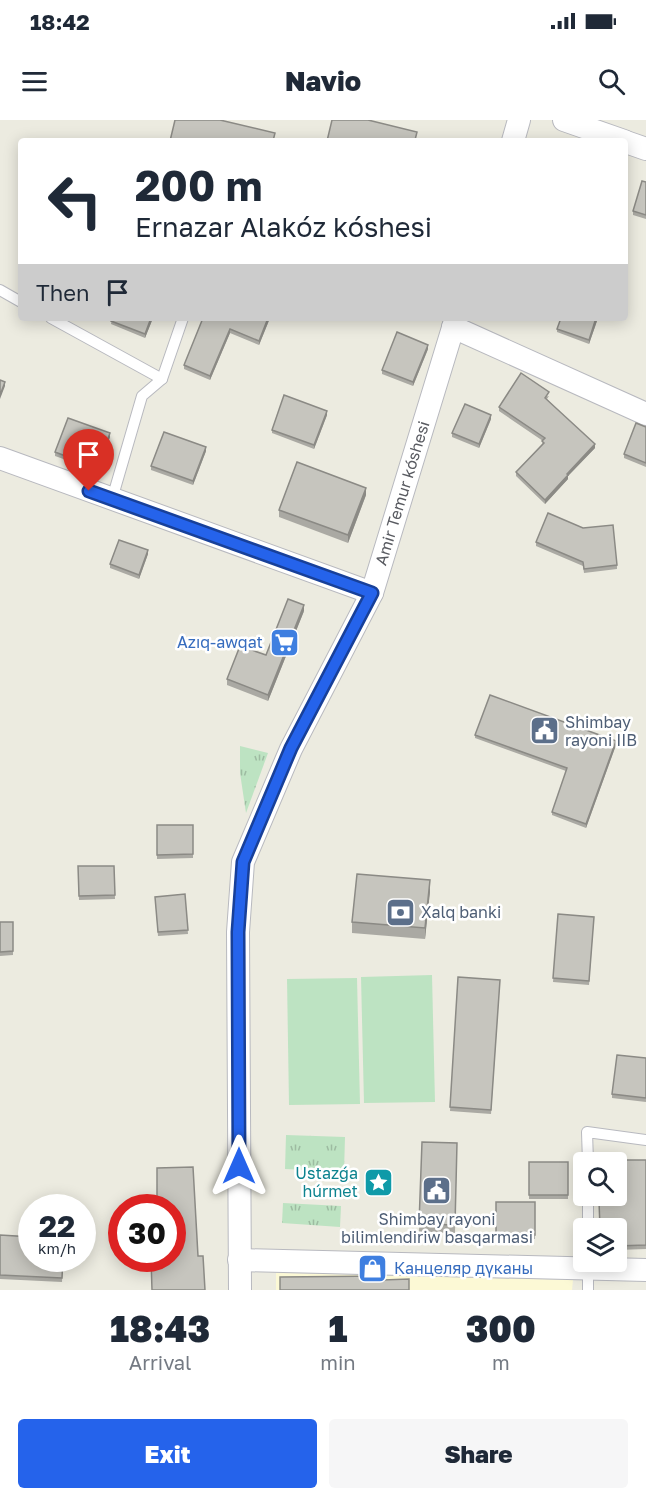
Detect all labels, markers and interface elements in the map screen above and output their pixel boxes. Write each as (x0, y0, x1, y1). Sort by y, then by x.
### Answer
text: 18:42 (30, 8, 90, 35)
icon: menu (18, 65, 51, 98)
text: Navio (285, 65, 361, 97)
icon: search (595, 65, 628, 98)
text: 200 m (135, 160, 262, 210)
icon: left (36, 162, 114, 240)
text: Ernazar Alakóz kóshesi (135, 211, 432, 243)
icon: arrive (101, 276, 134, 309)
text: Then (36, 279, 89, 306)
street label: Amir Temur kóshesi (371, 418, 433, 568)
pin (63, 429, 114, 491)
icon: arrive (72, 438, 105, 471)
supermarket icon: Azıq-awqat (268, 626, 300, 658)
place label: Azıq-awqat (177, 632, 263, 652)
place label: Shimbay rayoni IIB (565, 712, 637, 750)
public building icon: Shimbay rayoni IIB (528, 715, 560, 747)
bank icon: Xalq banki (384, 896, 416, 928)
place label: Xalq banki (421, 902, 501, 922)
position arrow (207, 1134, 271, 1198)
map controls (573, 1152, 627, 1272)
button: search (573, 1152, 627, 1206)
place label: Ustazǵa húrmet (295, 1163, 358, 1201)
place icon: Ustazǵa húrmet (363, 1166, 395, 1198)
public building icon: Shimbay rayoni bilimlendiriw basqarmasi (421, 1175, 453, 1207)
speed limit sign: 30 (108, 1194, 186, 1272)
text: 22 (39, 1208, 75, 1244)
place label: Shimbay rayoni bilimlendiriw basqarmasi (341, 1209, 533, 1247)
button: layers (573, 1218, 627, 1272)
text: km/h (38, 1239, 76, 1257)
shop icon: Канцеляр дүканы (357, 1252, 389, 1284)
place label: Канцеляр дүканы (394, 1258, 533, 1278)
text: 18:43 (110, 1307, 210, 1350)
text: 1 (328, 1307, 347, 1350)
text: 300 (466, 1307, 536, 1350)
text: Arrival (129, 1350, 191, 1374)
text: min (320, 1350, 356, 1374)
text: m (492, 1350, 510, 1374)
button: Exit (18, 1419, 317, 1488)
button: Share (329, 1419, 628, 1488)

